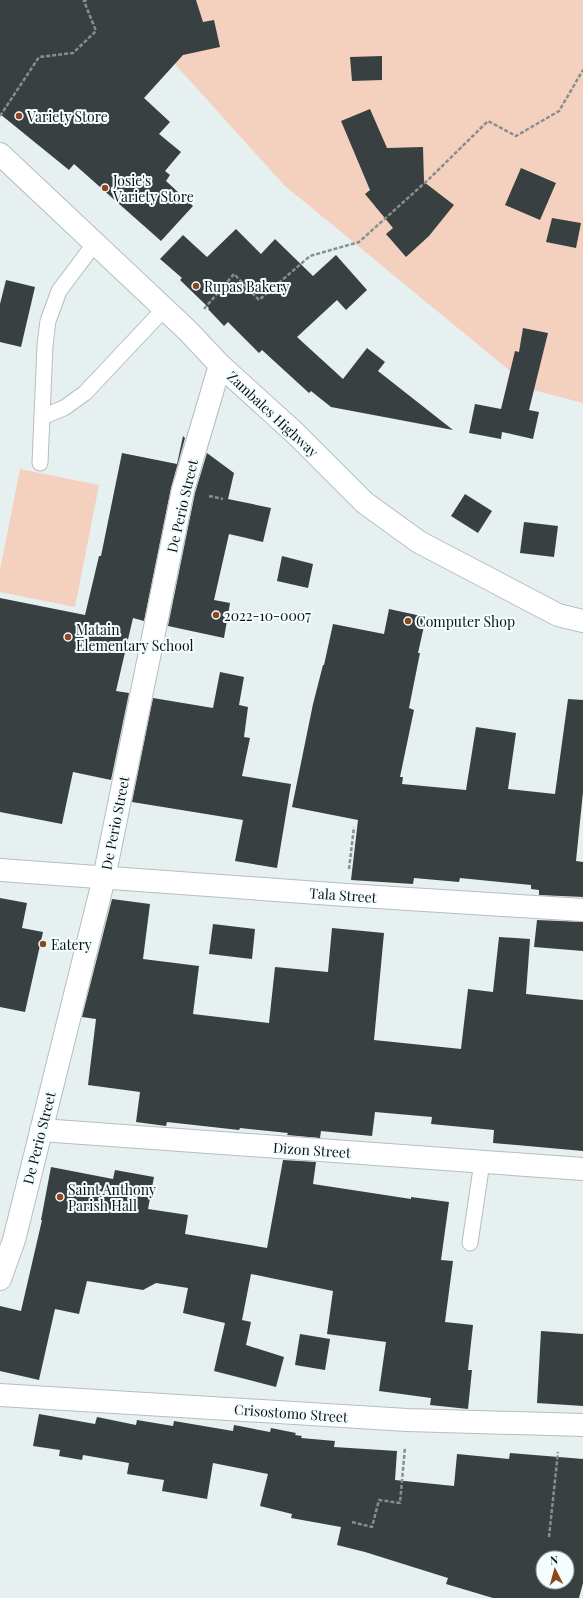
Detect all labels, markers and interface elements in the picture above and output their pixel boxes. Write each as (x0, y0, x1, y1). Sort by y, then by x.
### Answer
place label: Variety Store (26, 107, 108, 126)
marker: Variety Store (14, 111, 24, 121)
place label: Josie's Variety Store (112, 171, 194, 206)
marker: Josie's Variety Store (100, 183, 110, 193)
place label: Rupas Bakery (204, 277, 289, 296)
marker: Rupas Bakery (191, 281, 201, 291)
street label: Zambales Highway (223, 367, 323, 461)
street label: De Perio Street (162, 457, 202, 554)
place label: 2022-10-0007 (224, 606, 311, 625)
marker: 2022-10-0007 (211, 610, 221, 620)
place label: Computer Shop (416, 612, 515, 631)
marker: Computer Shop (403, 616, 413, 626)
place label: Matain Elementary School (76, 620, 194, 655)
marker: Matain Elementary School (63, 632, 73, 642)
street label: De Perio Street (97, 774, 134, 871)
street label: Tala Street (309, 883, 378, 907)
place label: Eatery (51, 935, 92, 954)
marker: Eatery (38, 939, 48, 949)
street label: De Perio Street (18, 1089, 60, 1186)
street label: Dizon Street (272, 1138, 353, 1162)
place label: Saint Anthony Parish Hall (68, 1180, 156, 1215)
marker: Saint Anthony Parish Hall (55, 1192, 65, 1202)
street label: Crisostomo Street (233, 1400, 350, 1427)
north arrow (535, 1550, 575, 1590)
text: N (549, 1552, 559, 1567)

